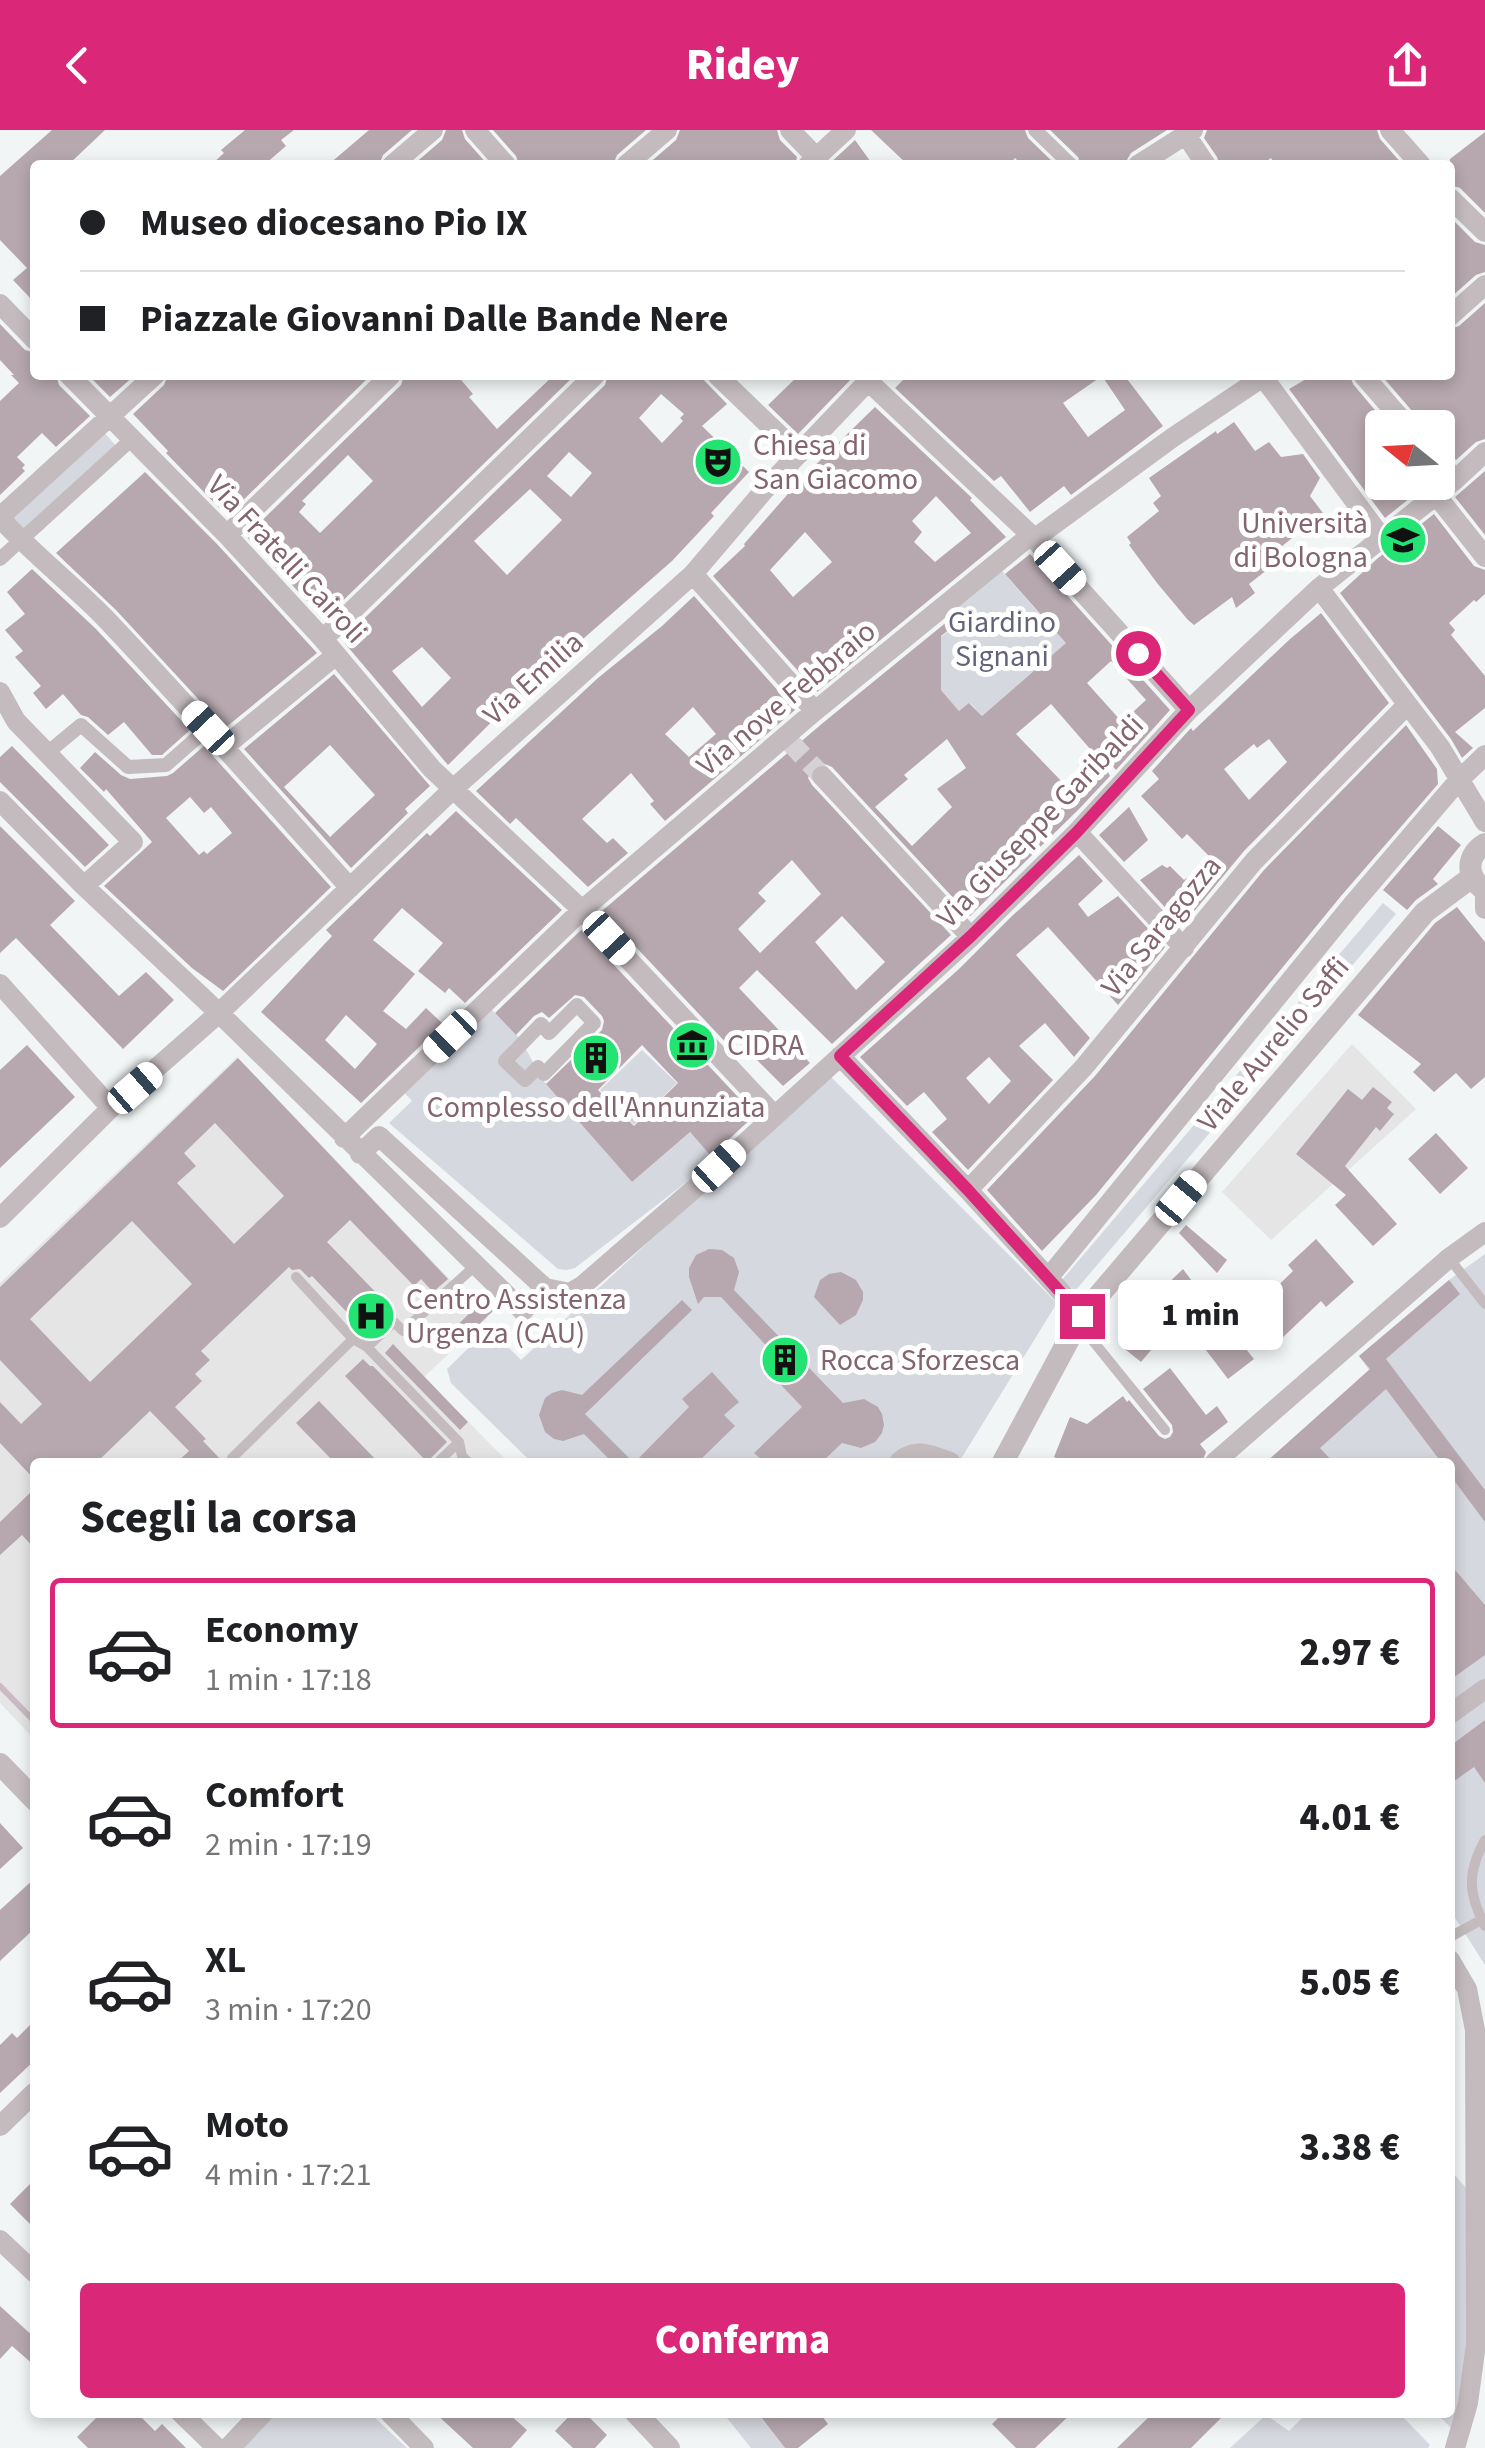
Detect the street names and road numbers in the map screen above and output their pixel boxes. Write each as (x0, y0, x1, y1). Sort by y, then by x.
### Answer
street label: Via Fratelli Cairoli (197, 465, 376, 653)
street label: Via nove Febbraio (687, 610, 885, 786)
street label: Via Emilia (474, 622, 593, 735)
street label: Via Giuseppe Garibaldi (927, 705, 1154, 938)
street label: Via Saragozza (1091, 846, 1232, 1006)
street label: Viale Aurelio Saffi (1187, 947, 1360, 1141)

